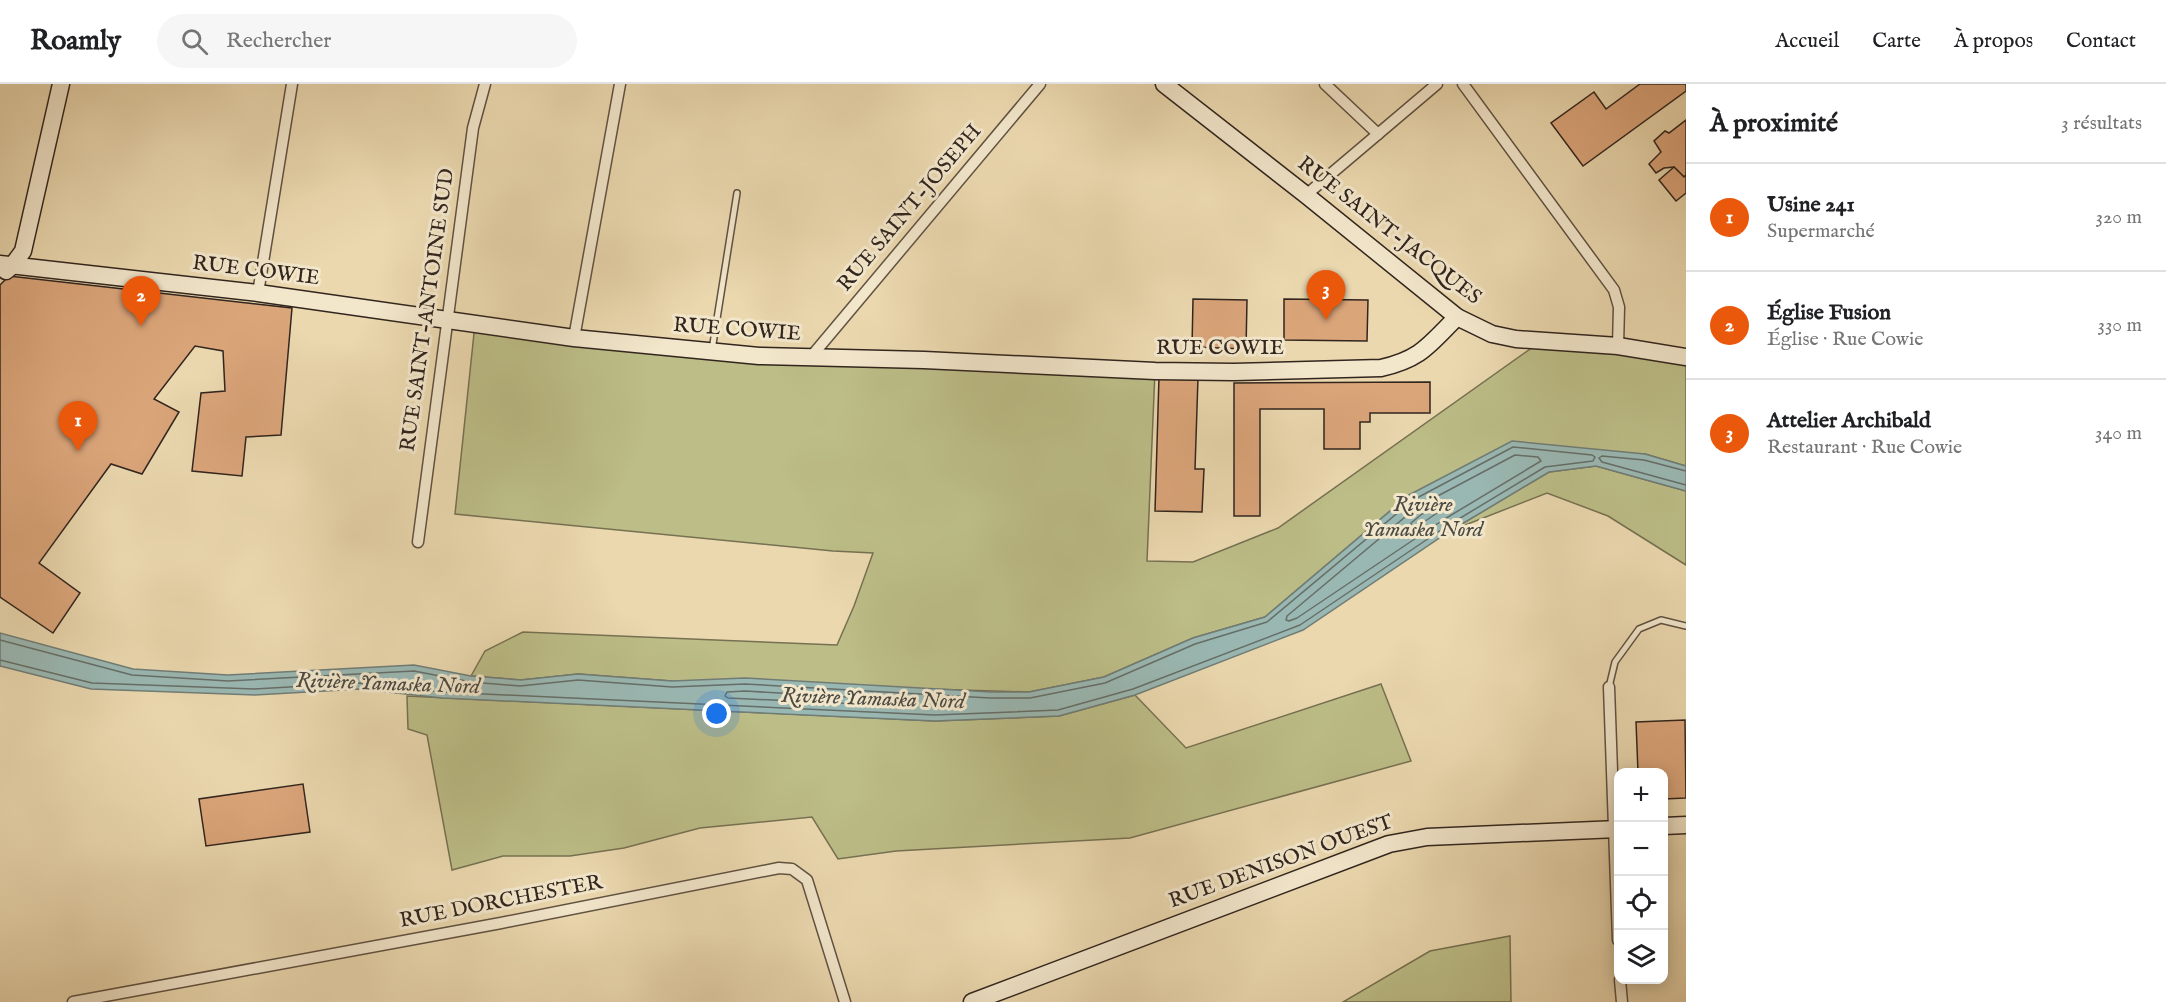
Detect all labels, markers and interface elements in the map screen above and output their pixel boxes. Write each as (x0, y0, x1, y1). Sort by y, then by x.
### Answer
search box (157, 14, 577, 68)
text: Roamly (30, 24, 121, 59)
icon: search (178, 25, 211, 58)
text: Rechercher (226, 27, 331, 55)
text: Accueil (1775, 28, 1839, 55)
text: Carte (1872, 28, 1921, 55)
text: À propos (1954, 28, 2033, 55)
text: Contact (2066, 28, 2136, 55)
text: À proximité (1710, 107, 1838, 140)
text: 3 résultats (2061, 111, 2142, 136)
street label: RUE SAINT-JOSEPH (832, 119, 988, 297)
street label: RUE SAINT-JACQUES (1292, 151, 1486, 311)
street label: RUE SAINT-ANTOINE SUD (395, 167, 461, 453)
text: Usine 241 (1767, 191, 1855, 219)
text: 1 (1726, 205, 1733, 230)
text: 320 m (2096, 205, 2142, 230)
text: Supermarché (1767, 219, 1875, 244)
street label: RUE COWIE (191, 250, 321, 292)
pin: 3 (1306, 270, 1346, 320)
pin: 2 (122, 276, 160, 326)
text: Église Fusion (1767, 299, 1891, 327)
street label: RUE COWIE (672, 312, 802, 348)
text: 2 (1725, 313, 1734, 338)
text: 330 m (2097, 313, 2142, 338)
text: Église · Rue Cowie (1767, 327, 1923, 352)
street label: RUE COWIE (1156, 335, 1284, 362)
pin: 1 (58, 402, 98, 451)
text: Attelier Archibald (1767, 407, 1931, 435)
text: 3 (1726, 421, 1733, 446)
text: 340 m (2095, 421, 2142, 446)
text: Restaurant · Rue Cowie (1767, 435, 1962, 460)
water label: Rivière Yamaska Nord (1363, 491, 1485, 544)
water label: Rivière Yamaska Nord (295, 667, 482, 701)
water label: Rivière Yamaska Nord (780, 682, 967, 716)
your location (702, 699, 731, 728)
map controls (1614, 768, 1668, 984)
button: + (1614, 768, 1668, 822)
street label: RUE DENISON OUEST (1165, 809, 1397, 915)
button: − (1614, 822, 1668, 876)
street label: RUE DORCHESTER (397, 869, 606, 935)
button: locate (1614, 876, 1668, 930)
button: layers (1614, 930, 1668, 984)

